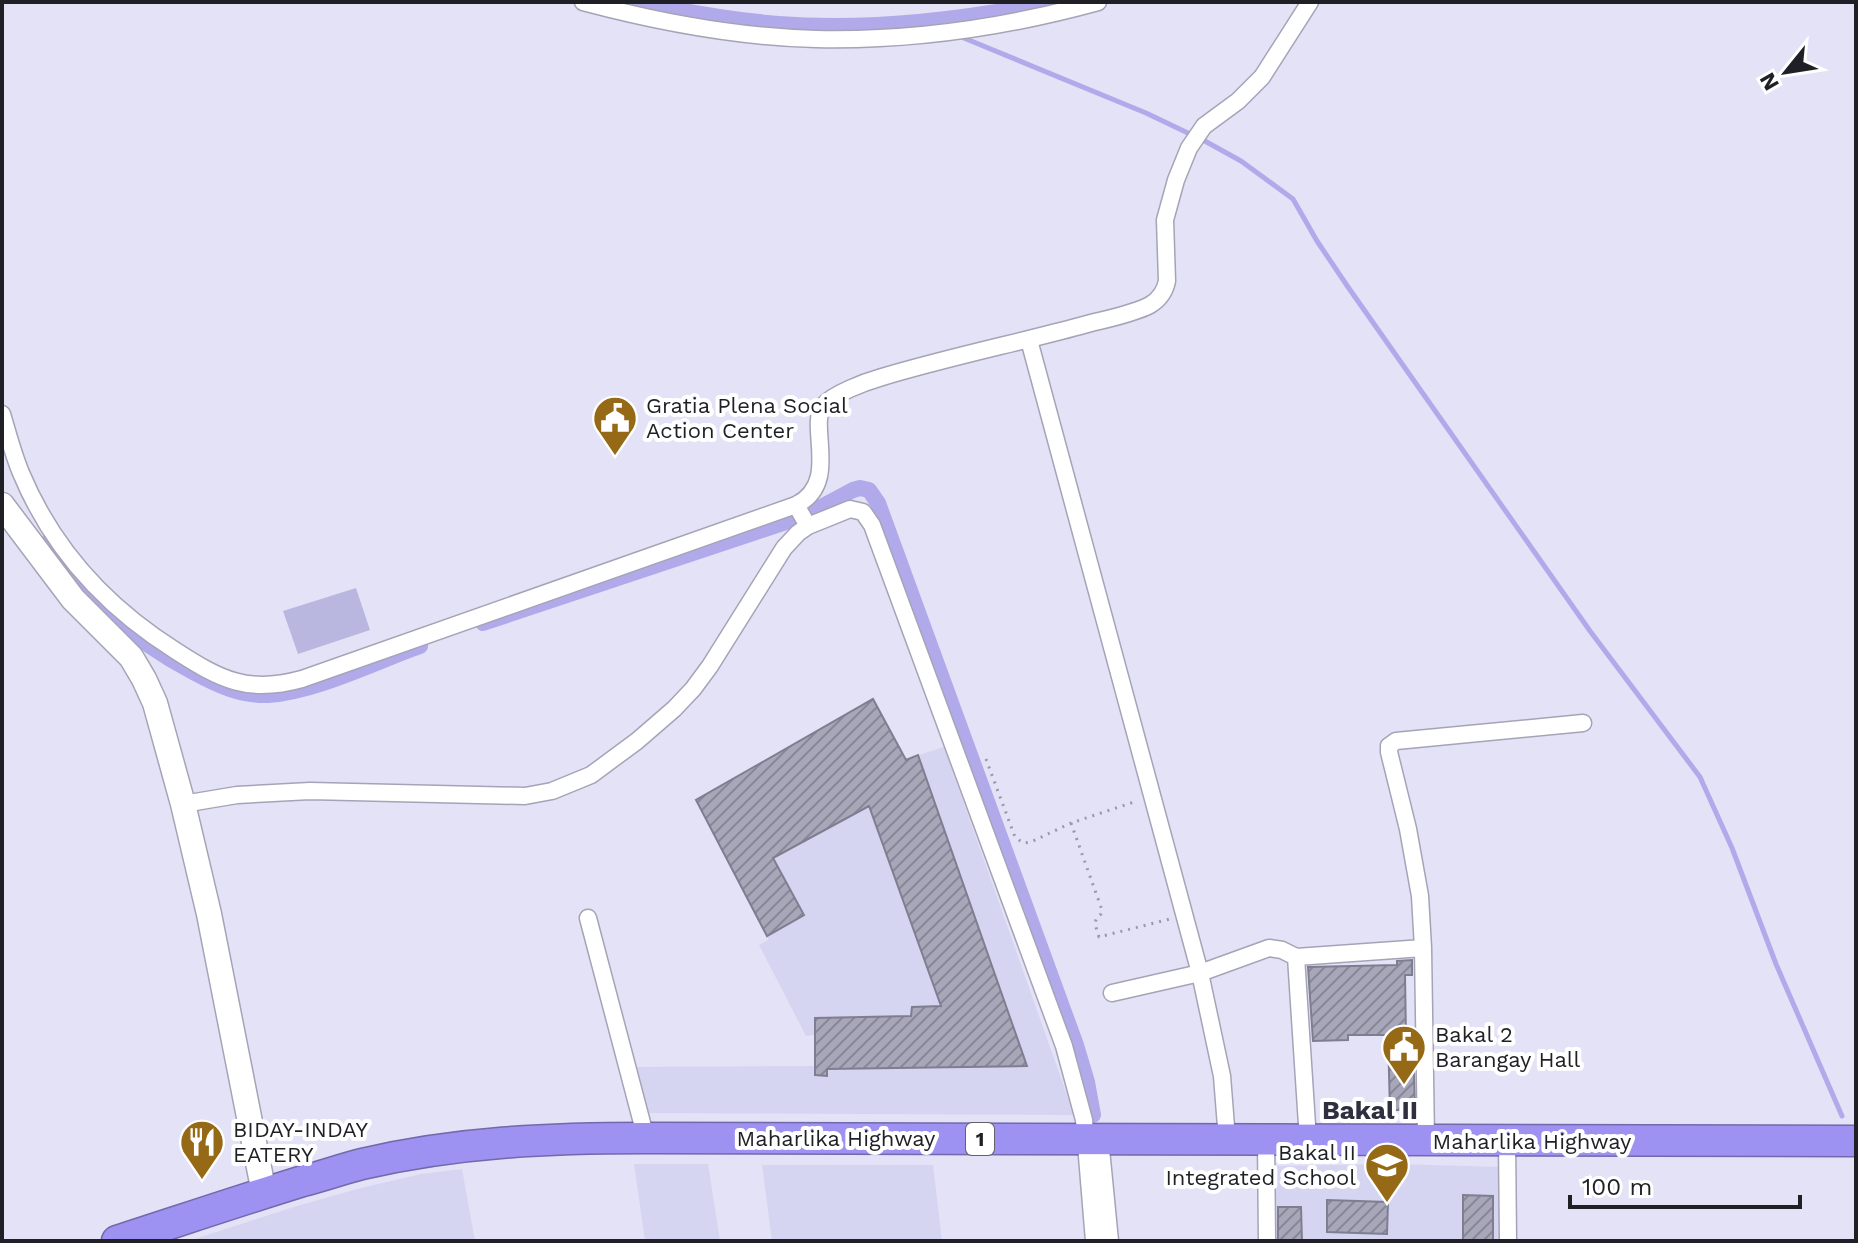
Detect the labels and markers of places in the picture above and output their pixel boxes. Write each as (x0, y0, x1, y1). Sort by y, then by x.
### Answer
place label: Gratia Plena Social Action Center (646, 393, 848, 443)
public building icon: Gratia Plena Social Action Center (591, 394, 639, 457)
place label: Bakal 2 Barangay Hall (1435, 1022, 1581, 1072)
public building icon: Bakal 2 Barangay Hall (1380, 1023, 1428, 1086)
place label: BIDAY-INDAY EATERY (233, 1117, 368, 1167)
restaurant icon: BIDAY-INDAY EATERY (178, 1118, 226, 1181)
place label: Bakal II Integrated School (1165, 1140, 1356, 1190)
school or university icon: Bakal II Integrated School (1363, 1141, 1411, 1204)

